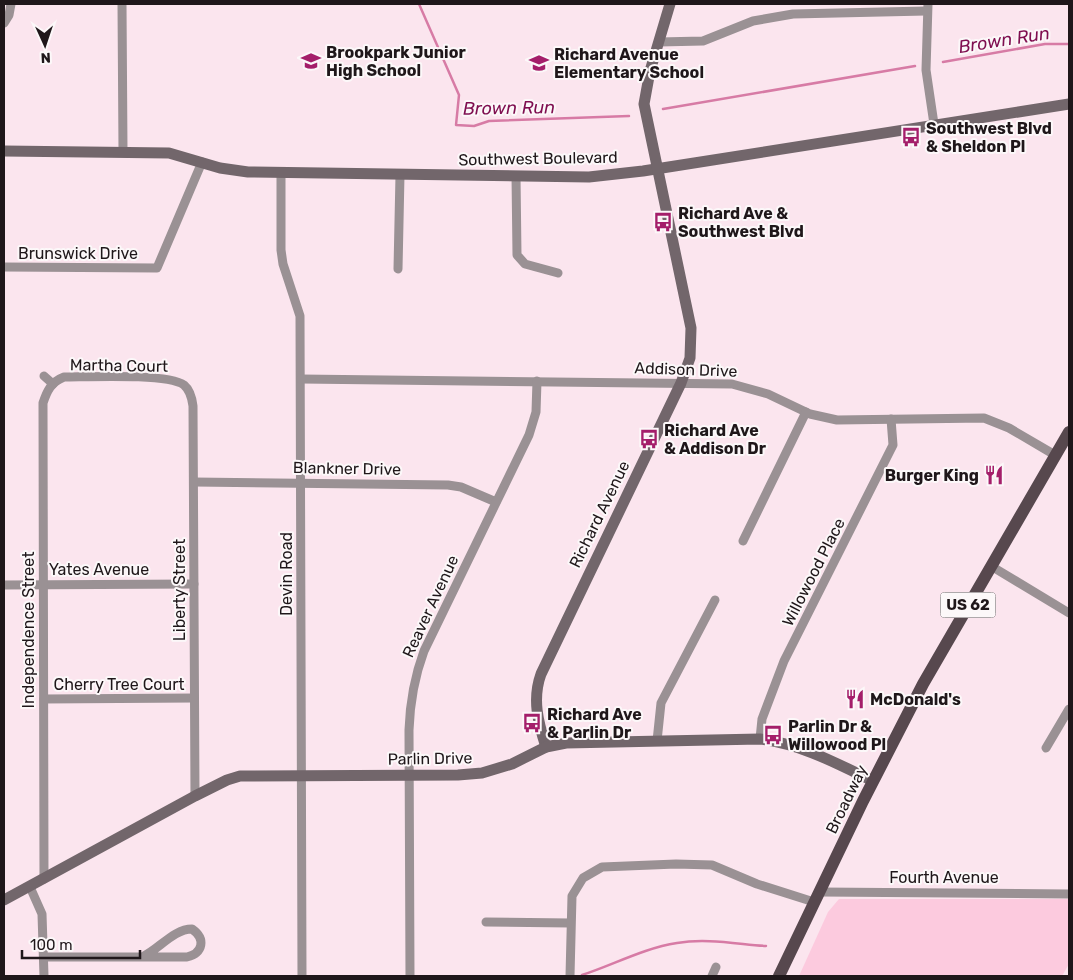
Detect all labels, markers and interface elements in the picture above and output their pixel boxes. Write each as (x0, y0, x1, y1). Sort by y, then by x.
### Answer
north arrow (20, 20, 70, 70)
water label: Brown Run (957, 22, 1051, 58)
place label: Brookpark Junior High School (326, 43, 466, 80)
place label: Richard Avenue Elementary School (554, 45, 704, 82)
text: N (40, 49, 51, 66)
school or university icon: Brookpark Junior High School (300, 50, 322, 72)
school or university icon: Richard Avenue Elementary School (528, 52, 550, 74)
water label: Brown Run (463, 96, 555, 120)
place label: Southwest Blvd & Sheldon Pl (926, 119, 1052, 156)
bus stop icon: Southwest Blvd & Sheldon Pl (900, 126, 922, 148)
street label: Southwest Boulevard (458, 148, 618, 169)
place label: Richard Ave & Southwest Blvd (678, 204, 804, 241)
bus stop icon: Richard Ave & Southwest Blvd (652, 211, 674, 233)
street label: Brunswick Drive (18, 244, 138, 263)
street label: Martha Court (70, 355, 168, 376)
street label: Addison Drive (634, 358, 738, 381)
place label: Richard Ave & Addison Dr (664, 421, 767, 458)
bus stop icon: Richard Ave & Addison Dr (638, 428, 660, 450)
street label: Blankner Drive (293, 458, 401, 479)
street label: Richard Avenue (565, 458, 634, 571)
restaurant icon: Burger King (983, 464, 1005, 486)
place label: Burger King (885, 466, 979, 485)
street label: Willowood Place (778, 515, 849, 629)
street label: Devin Road (277, 532, 296, 616)
street label: Liberty Street (170, 539, 189, 641)
street label: Independence Street (19, 552, 38, 708)
street label: Reaver Avenue (398, 552, 462, 660)
street label: Yates Avenue (49, 560, 149, 579)
road number: US 62 (940, 592, 996, 618)
street label: Cherry Tree Court (54, 675, 184, 694)
restaurant icon: McDonald's (844, 688, 866, 710)
place label: McDonald's (870, 690, 961, 709)
place label: Richard Ave & Parlin Dr (547, 705, 642, 742)
bus stop icon: Richard Ave & Parlin Dr (521, 712, 543, 734)
place label: Parlin Dr & Willowood Pl (788, 717, 886, 754)
bus stop icon: Parlin Dr & Willowood Pl (762, 724, 784, 746)
street label: Parlin Drive (387, 748, 473, 769)
street label: Broadway (822, 762, 871, 837)
street label: Fourth Avenue (889, 868, 999, 887)
scale bar (22, 928, 140, 960)
text: 100 m (30, 936, 72, 954)

